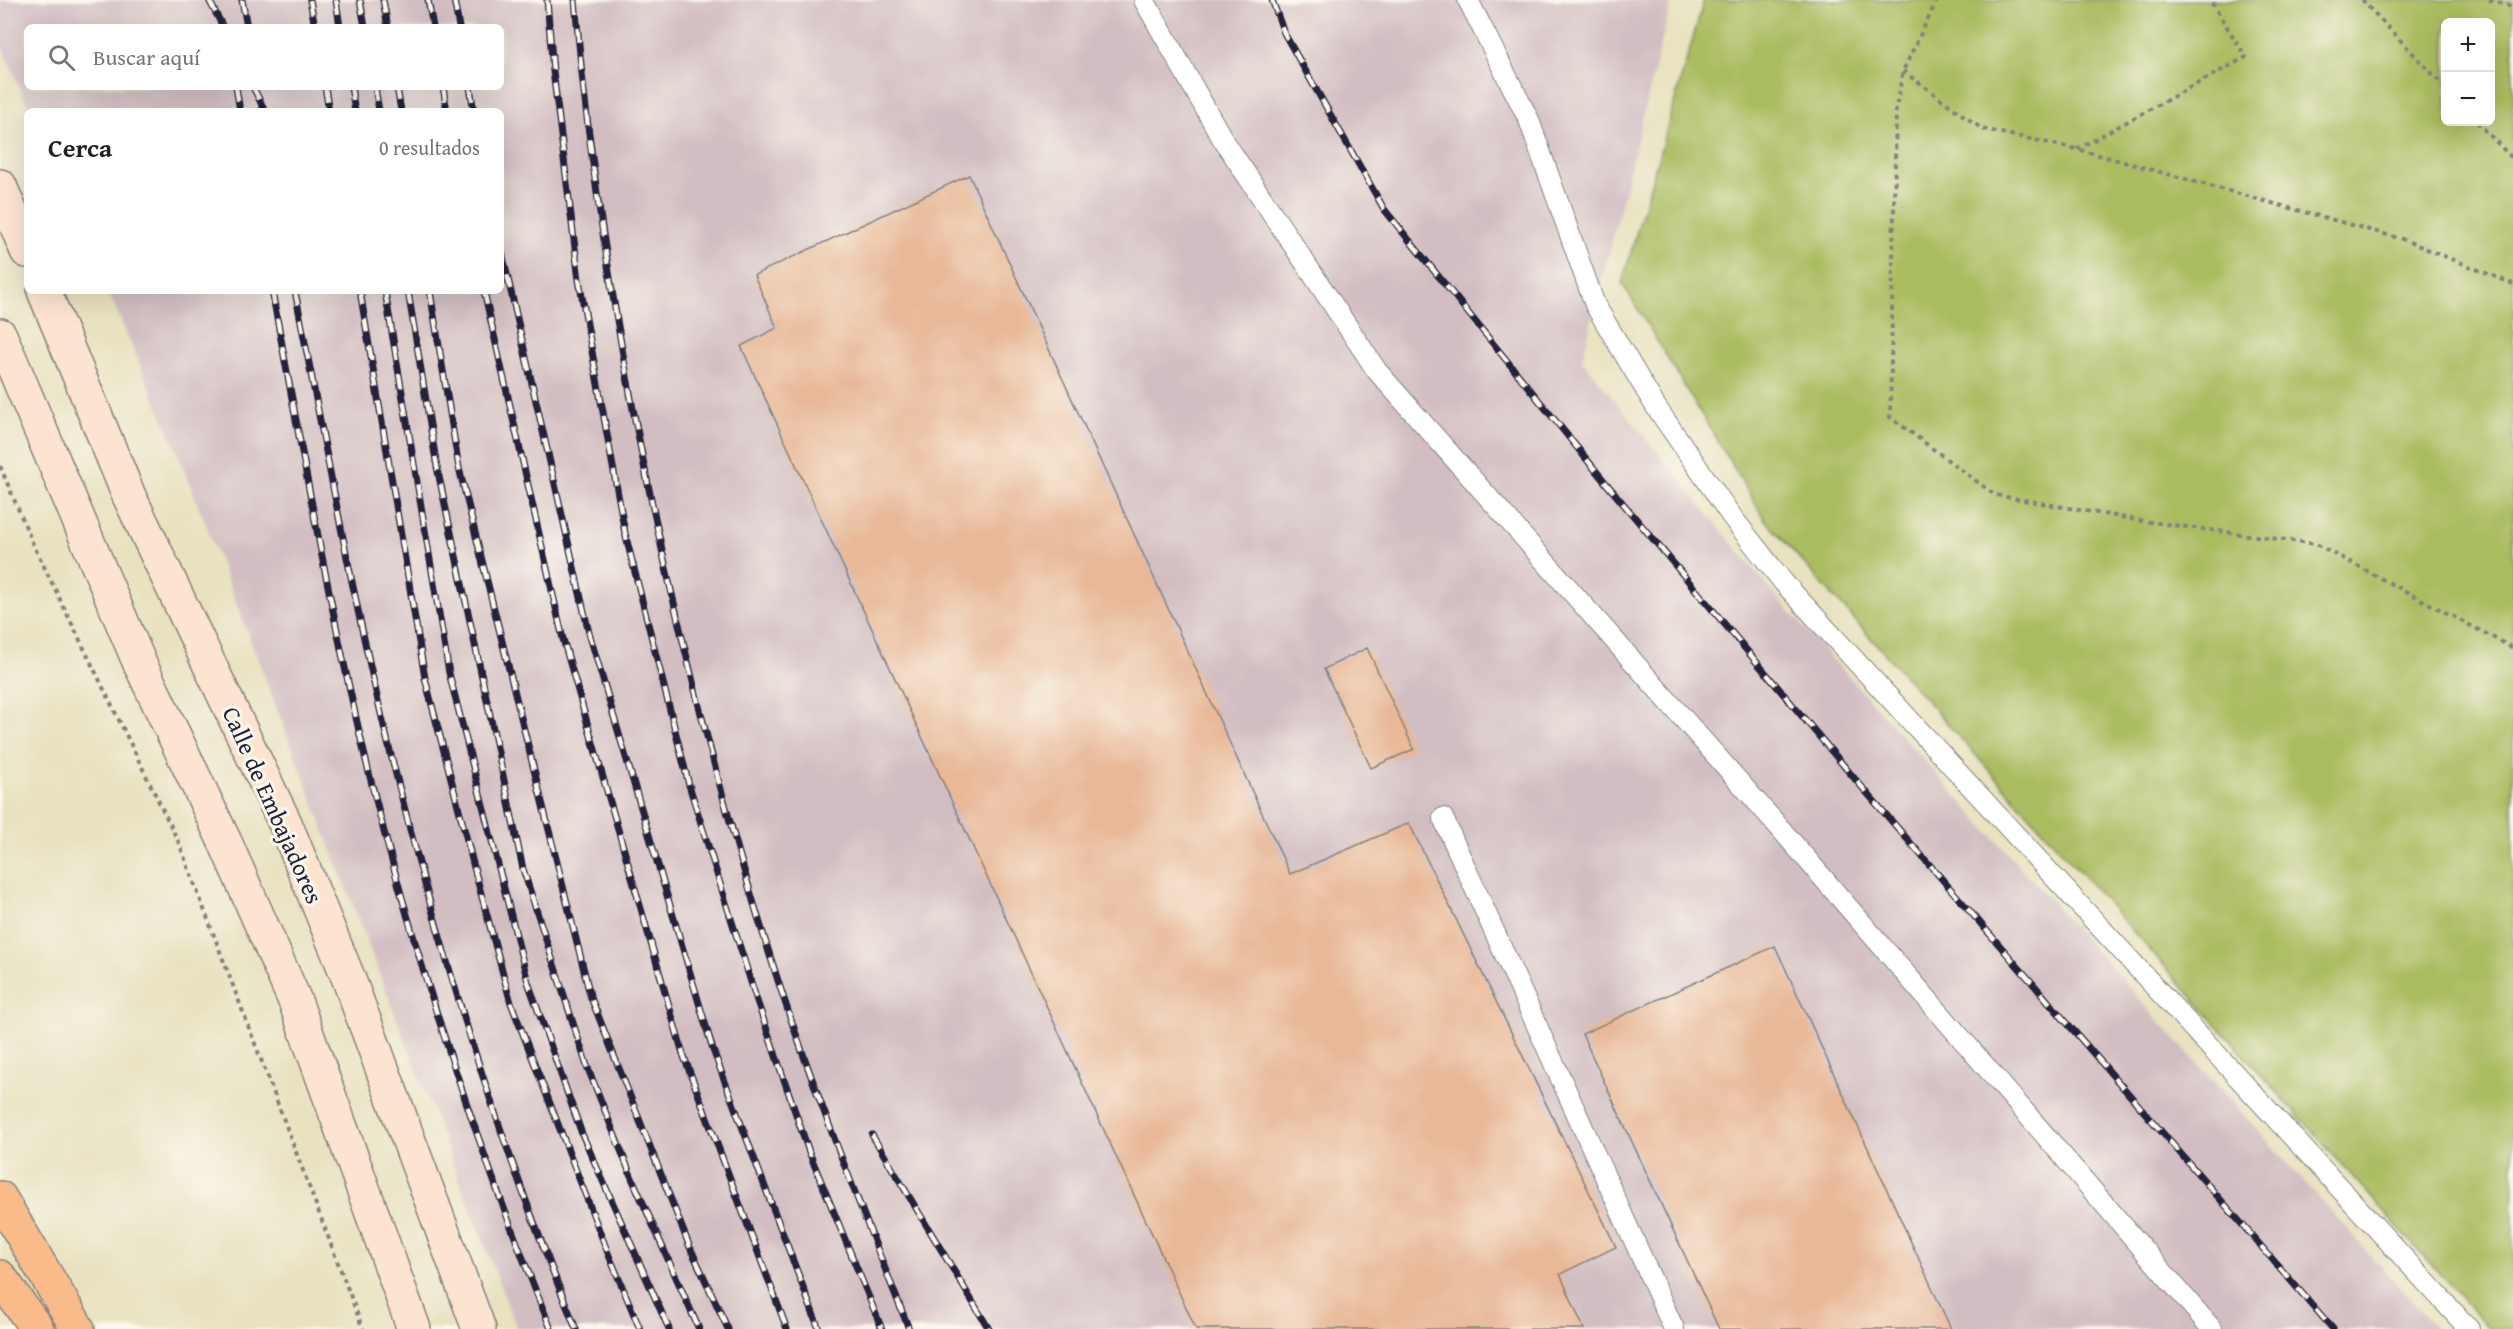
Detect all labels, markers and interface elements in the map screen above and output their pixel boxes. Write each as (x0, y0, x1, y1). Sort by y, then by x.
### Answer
map controls (2441, 18, 2495, 126)
button: + (2441, 18, 2495, 72)
search box (24, 24, 504, 90)
icon: search (45, 41, 78, 74)
text: Buscar aquí (93, 41, 200, 73)
button: − (2441, 72, 2495, 126)
text: Cerca (48, 128, 112, 167)
text: 0 resultados (379, 133, 480, 162)
street label: Calle de Embajadores (214, 701, 332, 909)

